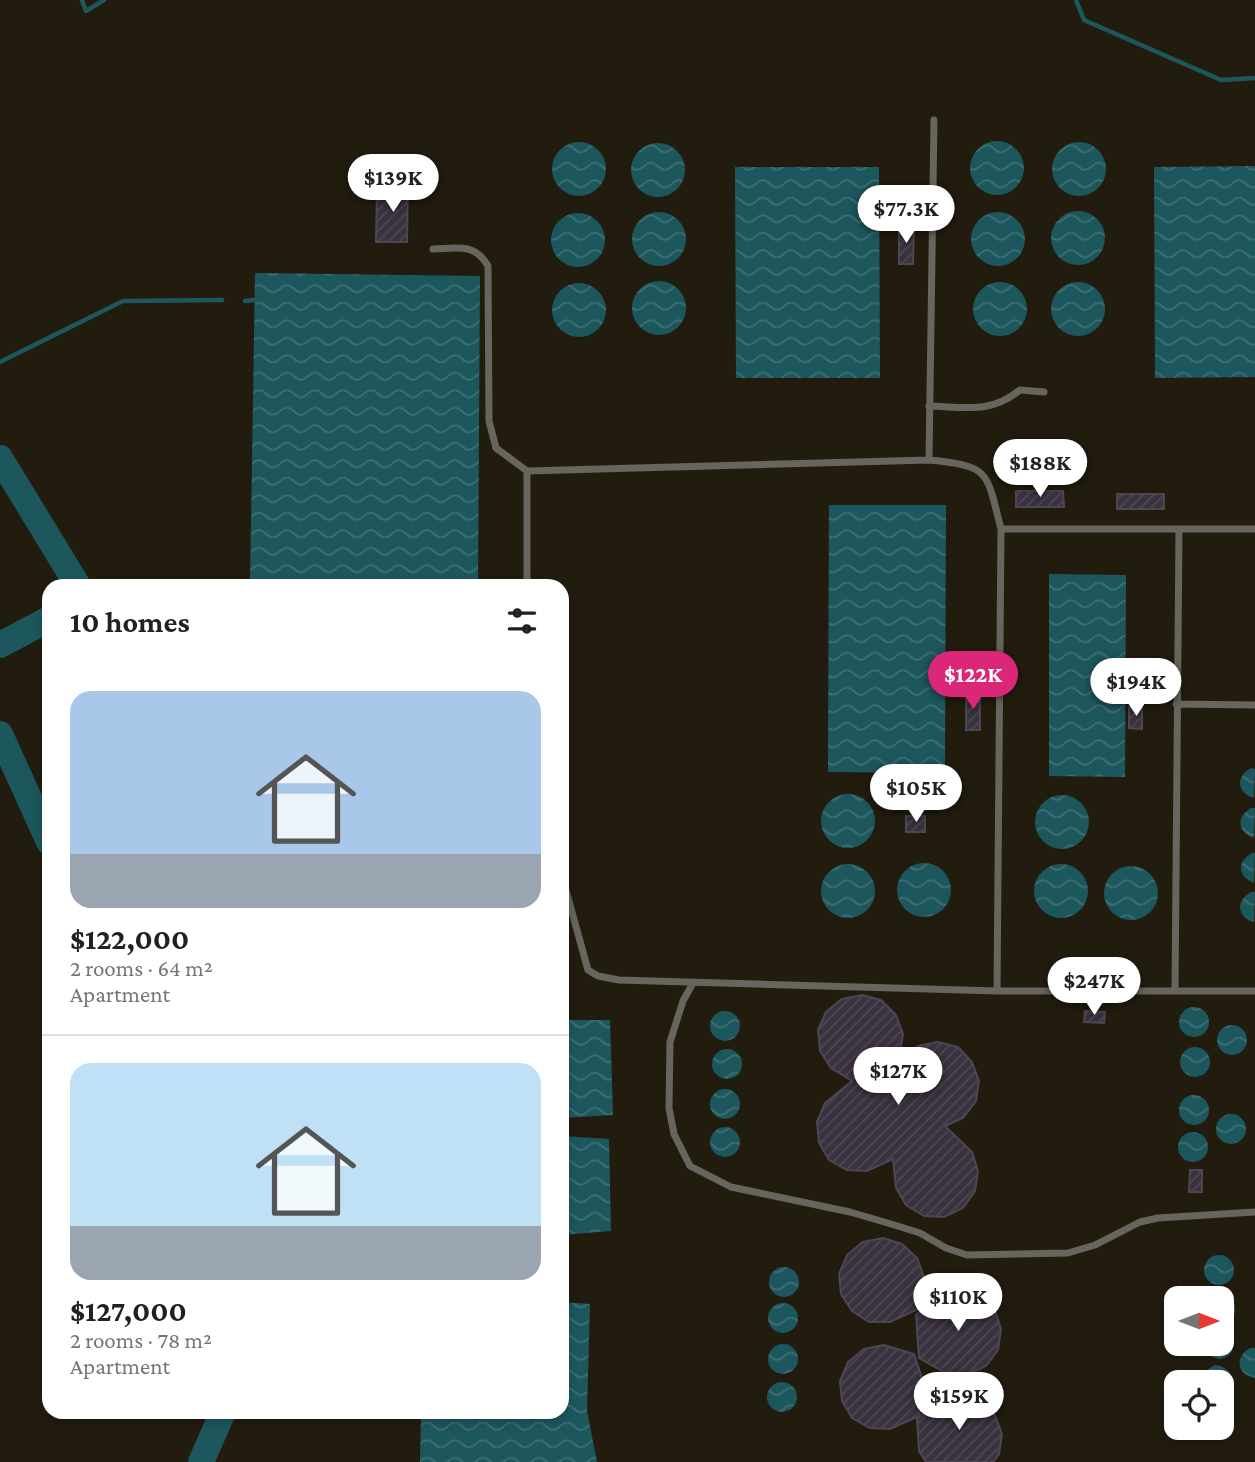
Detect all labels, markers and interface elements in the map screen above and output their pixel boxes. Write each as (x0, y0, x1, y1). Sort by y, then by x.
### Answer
pin: $139K (344, 154, 442, 214)
text: $139K (364, 164, 422, 190)
pin: $77.3K (849, 186, 963, 245)
text: $77.3K (874, 195, 938, 221)
pin: $188K (991, 440, 1089, 499)
text: $188K (1009, 449, 1071, 475)
icon: filters (503, 602, 541, 640)
text: 10 homes (70, 605, 190, 638)
pin: $122K (924, 652, 1022, 711)
pin: $194K (1087, 658, 1185, 718)
text: $122K (944, 661, 1002, 687)
text: $194K (1106, 668, 1166, 694)
icon: home (243, 736, 369, 862)
pin: $105K (867, 764, 965, 824)
text: $105K (886, 774, 946, 800)
text: $122,000 (70, 922, 189, 955)
text: 2 rooms · 64 m² (70, 955, 213, 981)
pin: $247K (1045, 958, 1143, 1017)
text: $247K (1064, 967, 1124, 993)
text: Apartment (70, 981, 170, 1007)
pin: $127K (849, 1048, 947, 1107)
text: $127K (869, 1057, 927, 1083)
icon: home (243, 1108, 369, 1234)
pin: $110K (909, 1274, 1007, 1333)
text: $110K (929, 1283, 987, 1309)
north arrow (1164, 1286, 1234, 1356)
map controls (1164, 1286, 1234, 1440)
text: $127,000 (70, 1294, 187, 1327)
text: 2 rooms · 78 m² (70, 1327, 212, 1353)
text: Apartment (70, 1353, 170, 1379)
button: locate (1164, 1370, 1234, 1440)
pin: $159K (910, 1372, 1008, 1432)
text: $159K (930, 1382, 988, 1408)

